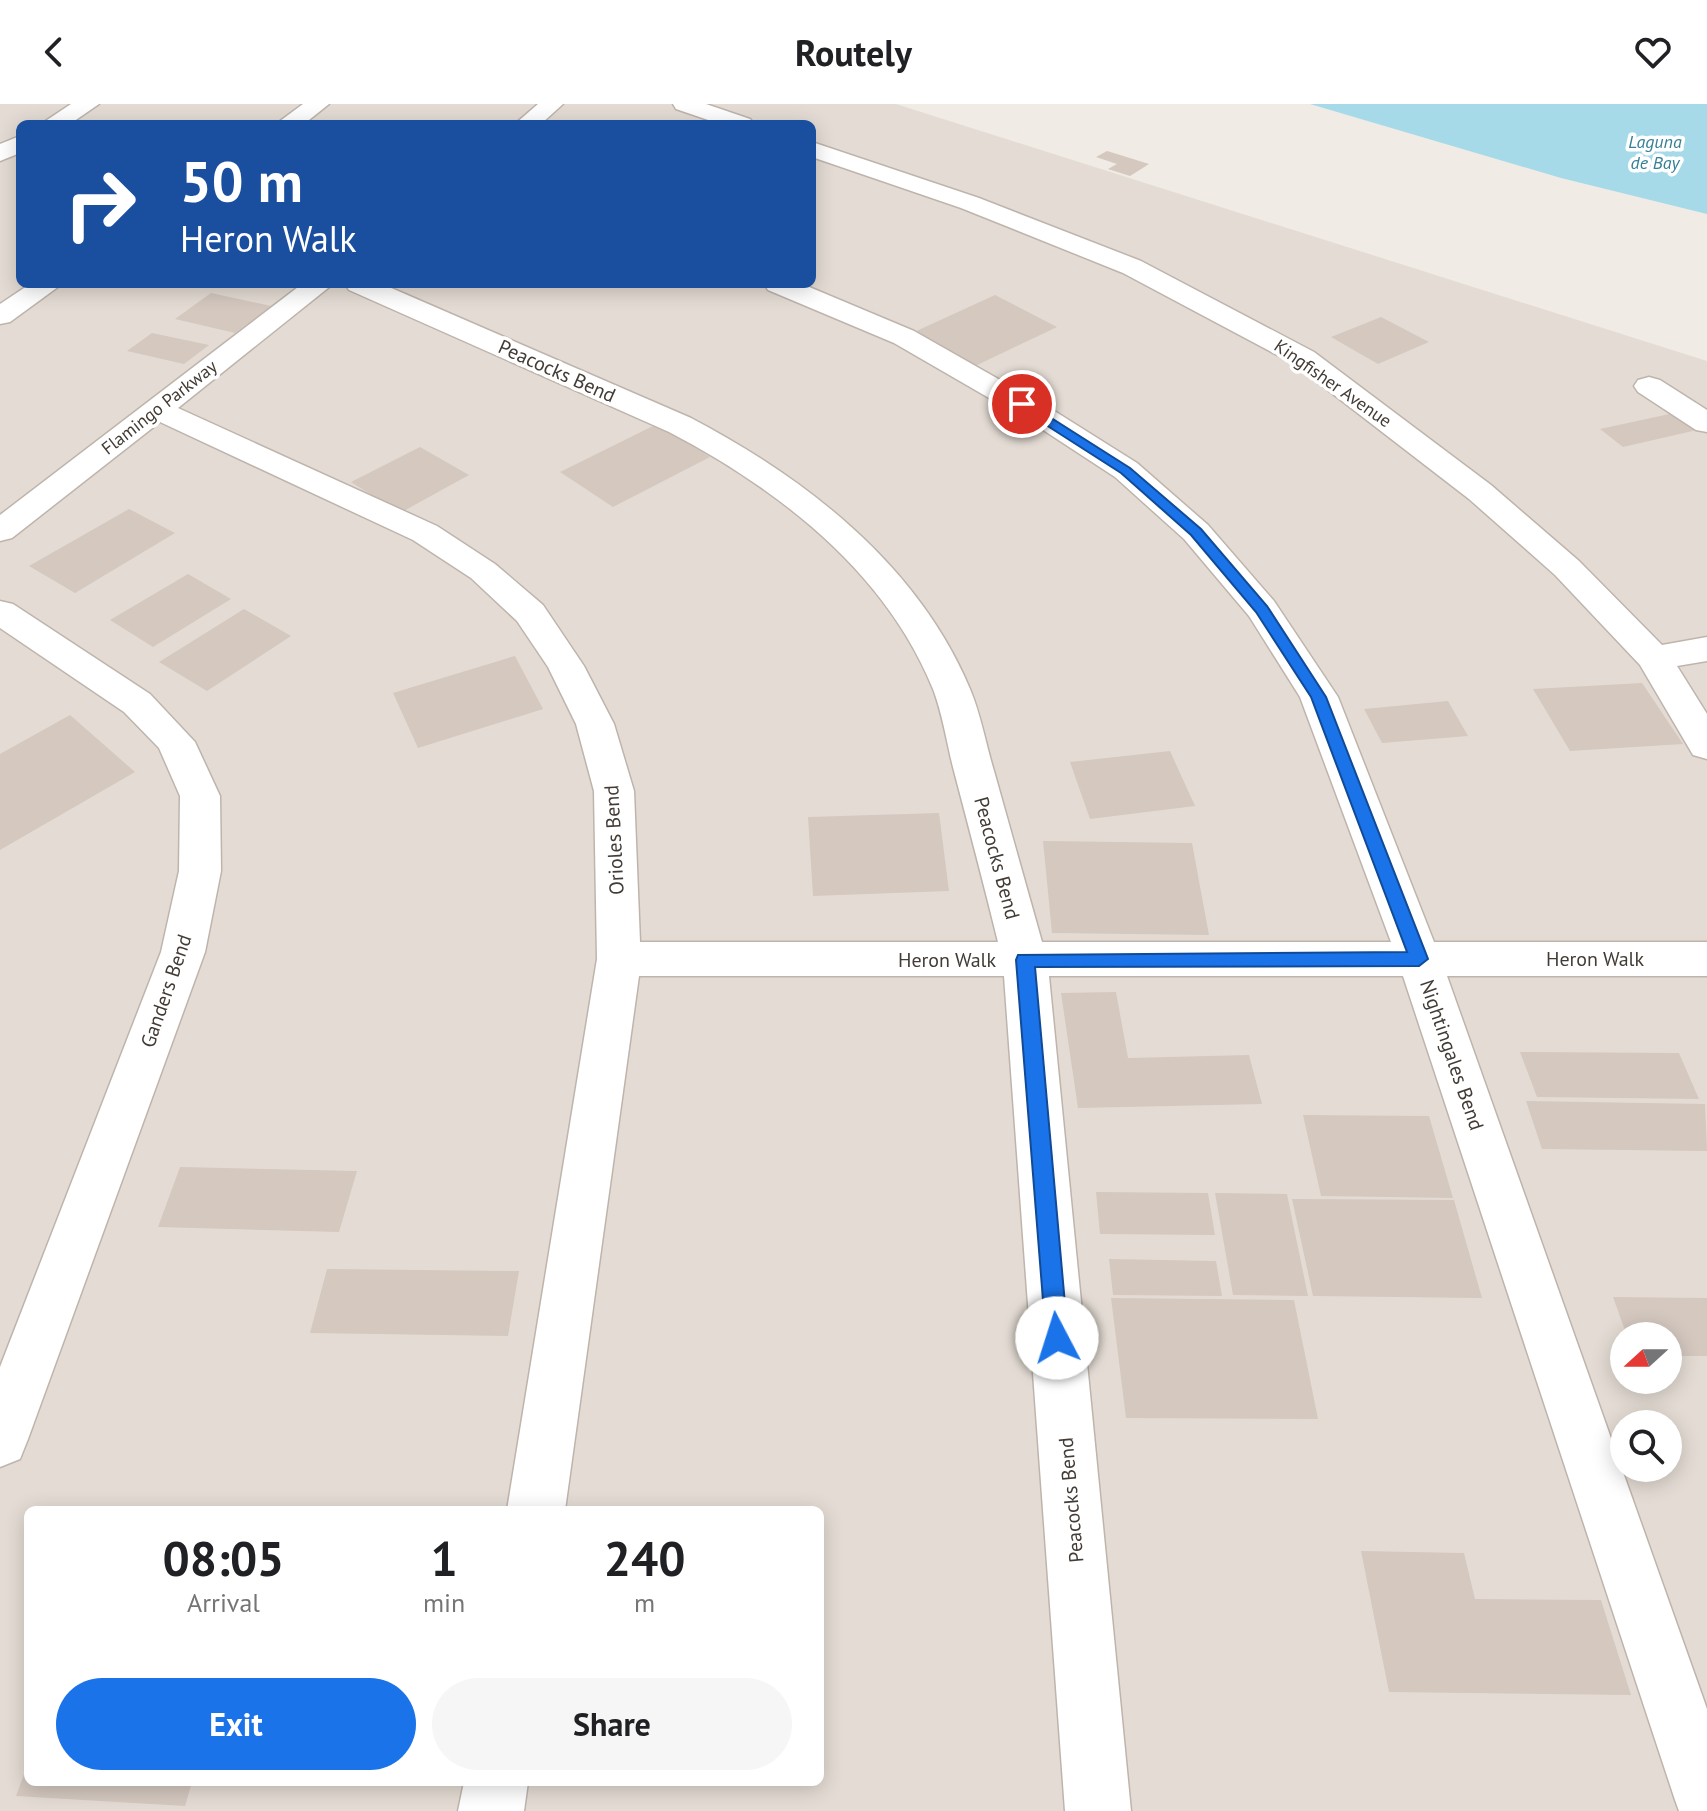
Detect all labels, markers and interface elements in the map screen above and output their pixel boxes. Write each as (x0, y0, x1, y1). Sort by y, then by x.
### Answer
text: Routely (795, 29, 912, 76)
icon: back (32, 30, 76, 74)
icon: heart (1631, 30, 1675, 74)
water label: Laguna de Bay (1628, 130, 1682, 174)
text: 50 m (180, 145, 303, 217)
icon: right (48, 152, 152, 256)
text: Heron Walk (180, 215, 357, 262)
street label: Peacocks Bend (494, 334, 620, 408)
street label: Kingfisher Avenue (1270, 334, 1396, 432)
street label: Flamingo Parkway (97, 354, 222, 459)
pin (988, 370, 1056, 438)
icon: arrive (1000, 382, 1044, 426)
street label: Orioles Bend (598, 784, 630, 896)
street label: Peacocks Bend (968, 794, 1026, 922)
street label: Ganders Bend (134, 931, 198, 1051)
street label: Heron Walk (1546, 946, 1644, 972)
street label: Heron Walk (898, 947, 996, 973)
street label: Nightingales Bend (1414, 976, 1490, 1134)
position arrow (1015, 1296, 1099, 1380)
north arrow (1610, 1322, 1682, 1394)
map controls (1610, 1322, 1682, 1482)
button: search (1610, 1410, 1682, 1482)
street label: Peacocks Bend (1053, 1436, 1089, 1564)
text: 08:05 (163, 1527, 284, 1589)
text: 1 (430, 1527, 458, 1589)
text: 240 (604, 1527, 685, 1589)
text: Arrival (187, 1586, 260, 1619)
text: min (423, 1586, 465, 1619)
text: m (634, 1586, 655, 1619)
button: Exit (56, 1678, 416, 1770)
button: Share (432, 1678, 792, 1770)

